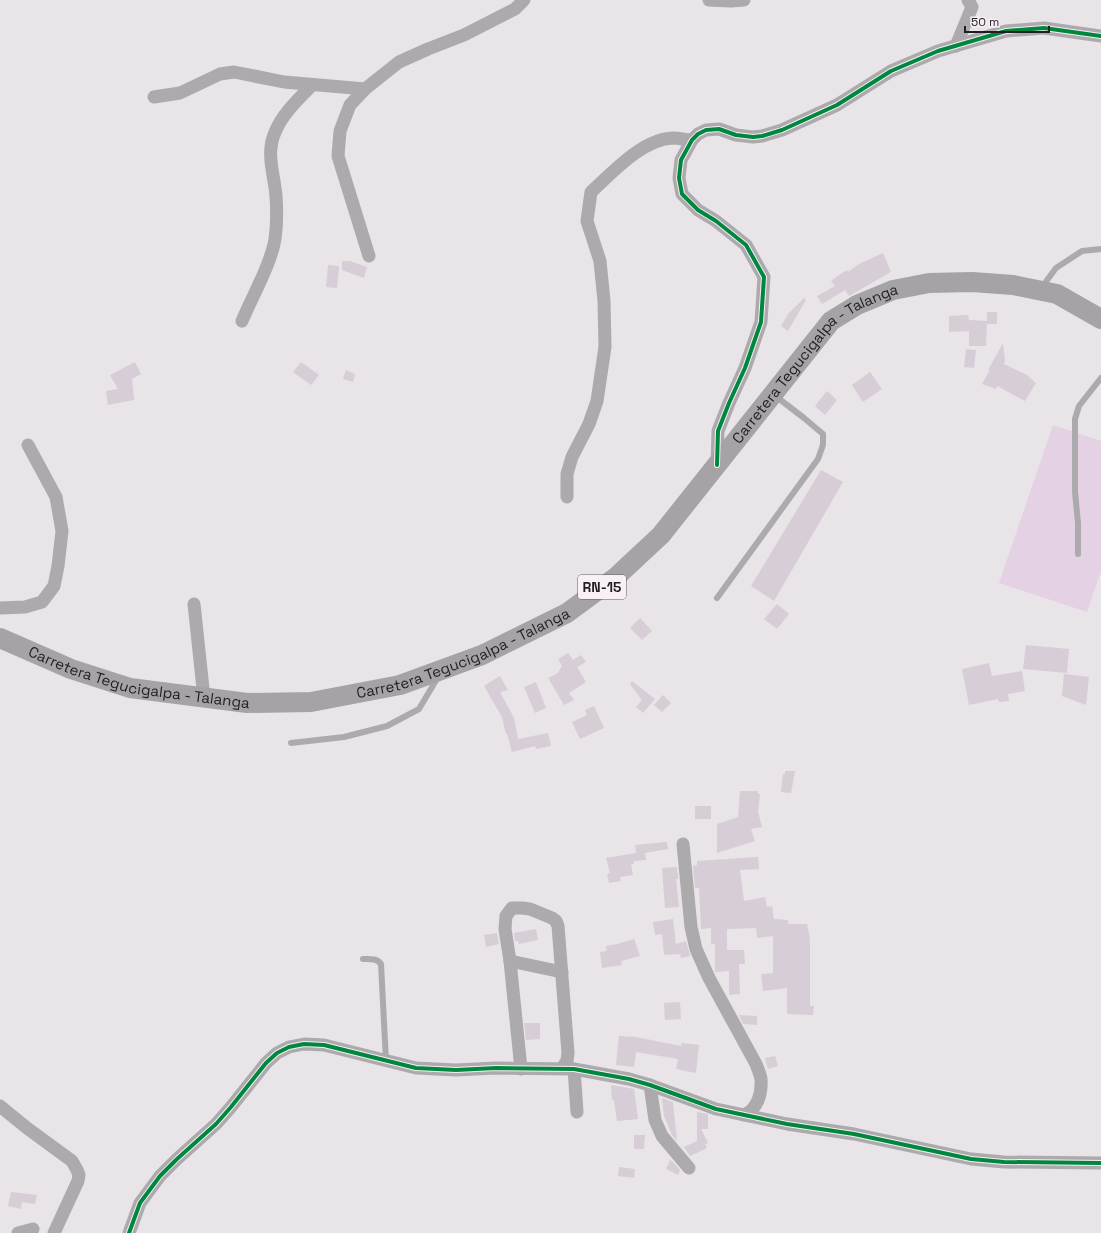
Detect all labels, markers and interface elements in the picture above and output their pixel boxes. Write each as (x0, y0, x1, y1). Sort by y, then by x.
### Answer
scale bar (965, 8, 1049, 34)
text: 50 m (971, 14, 999, 30)
street label: Carretera Tegucigalpa - Talanga (727, 279, 900, 447)
road number: RN-15 (578, 575, 626, 599)
street label: Carretera Tegucigalpa - Talanga (355, 603, 573, 702)
street label: Carretera Tegucigalpa - Talanga (26, 642, 251, 712)

